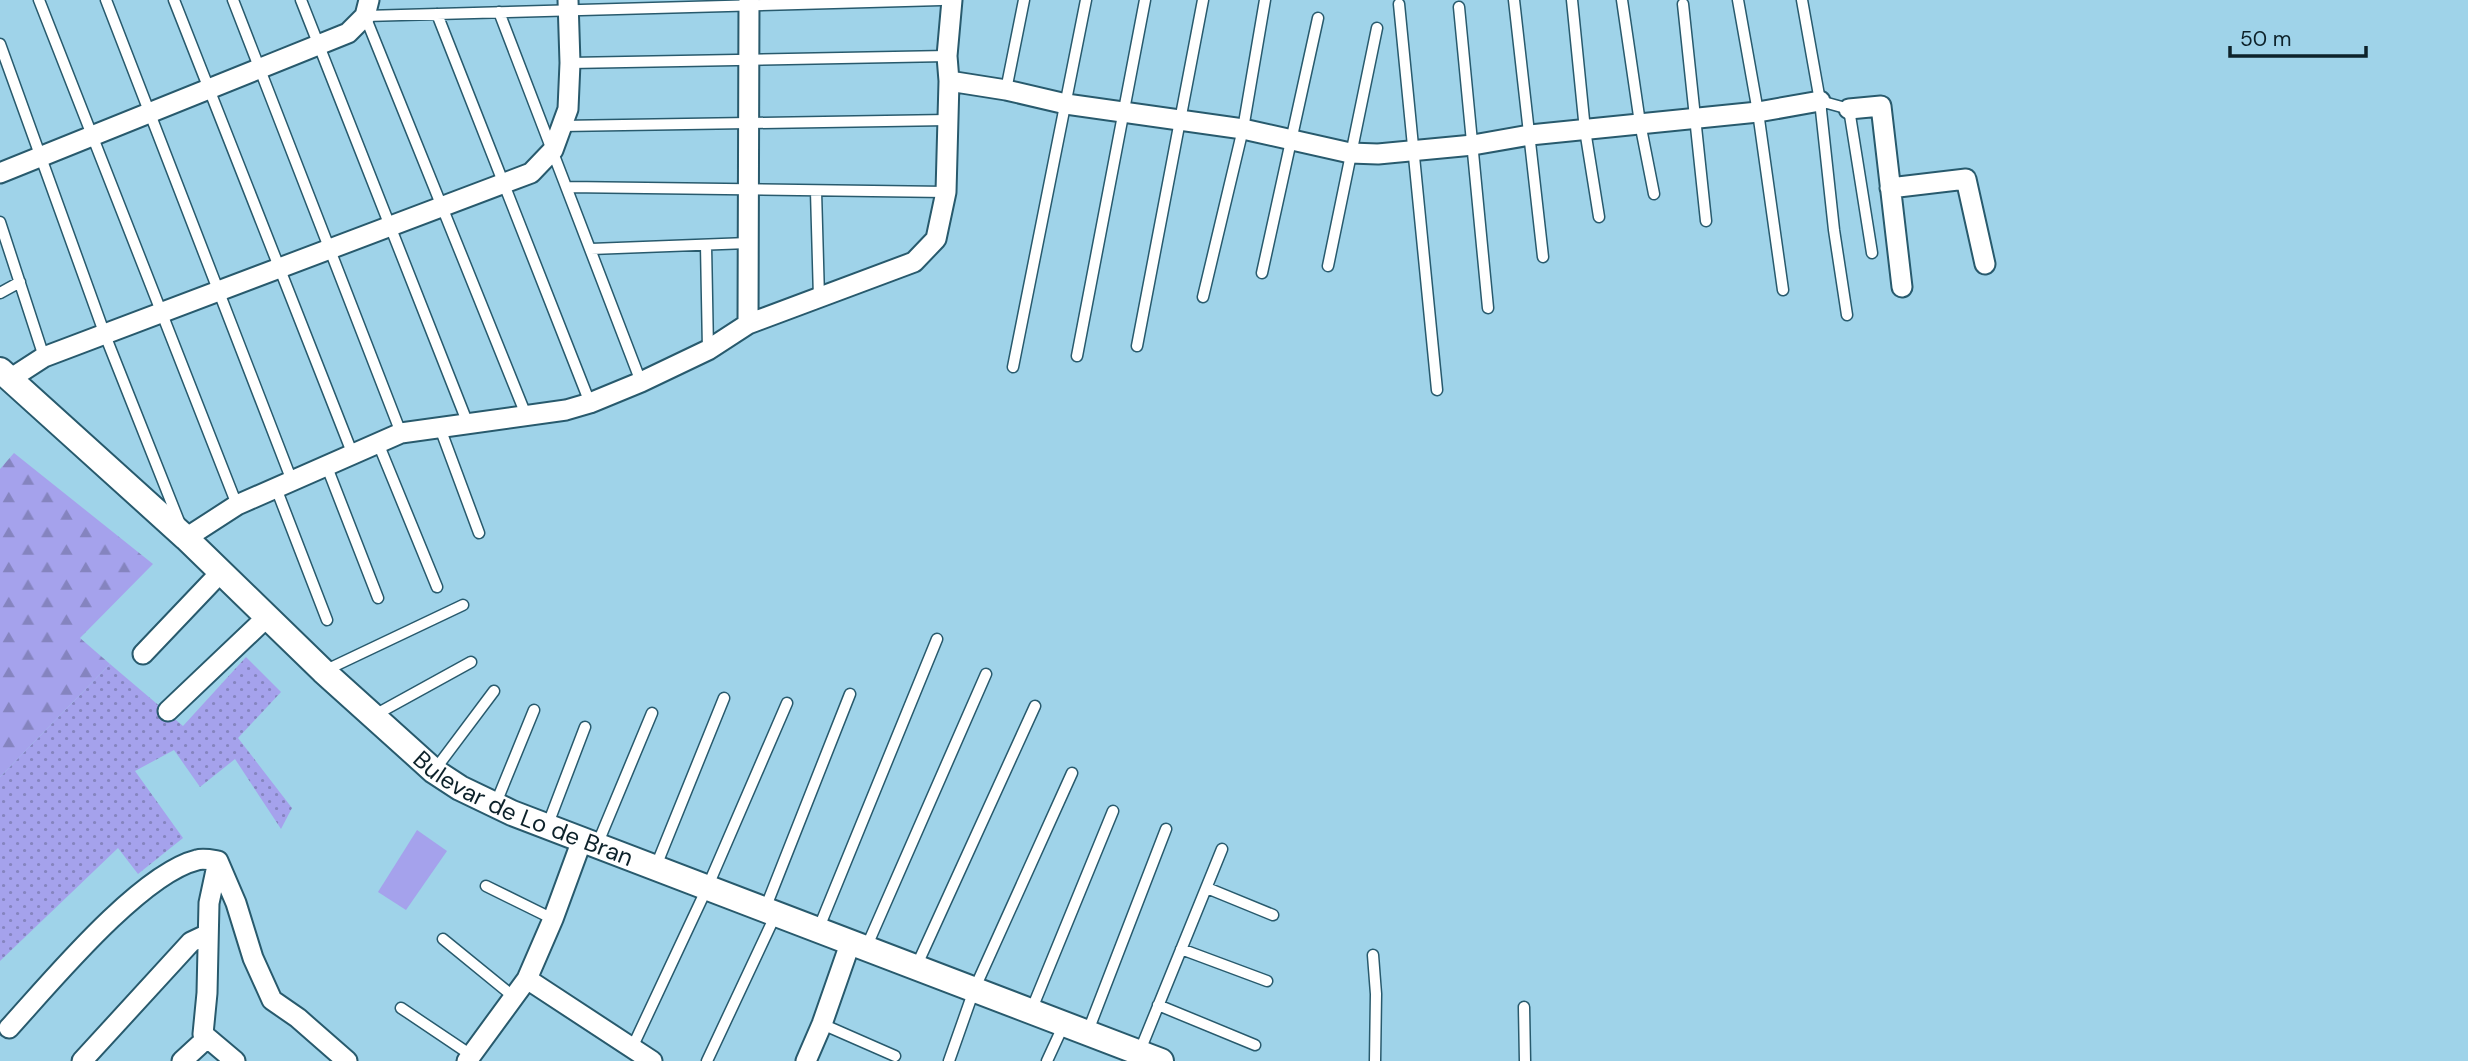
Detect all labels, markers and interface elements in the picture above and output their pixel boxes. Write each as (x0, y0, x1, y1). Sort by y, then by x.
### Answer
scale bar (2230, 14, 2366, 58)
text: 50 m (2240, 25, 2291, 53)
street label: Bulevar de Lo de Bran (407, 744, 638, 873)

